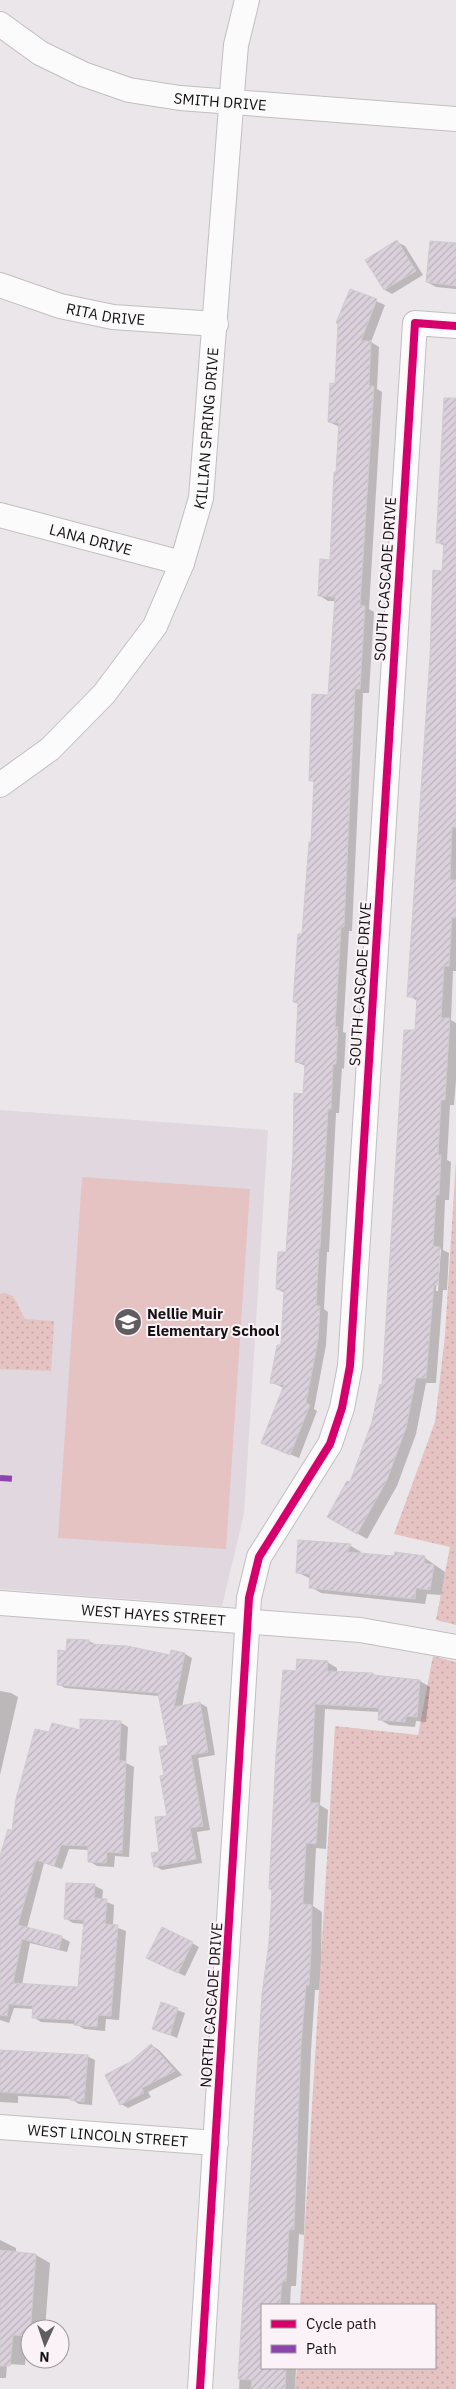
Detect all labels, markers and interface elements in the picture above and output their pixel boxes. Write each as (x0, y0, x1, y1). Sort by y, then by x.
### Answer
street label: SMITH DRIVE (172, 88, 267, 114)
street label: RITA DRIVE (64, 298, 146, 329)
street label: KILLIAN SPRING DRIVE (189, 347, 222, 511)
street label: SOUTH CASCADE DRIVE (370, 496, 400, 662)
street label: LANA DRIVE (47, 519, 134, 559)
street label: SOUTH CASCADE DRIVE (345, 901, 375, 1067)
place label: Nellie Muir Elementary School (147, 1304, 280, 1340)
school or university icon: Nellie Muir Elementary School (113, 1307, 143, 1337)
street label: WEST HAYES STREET (81, 1600, 227, 1629)
street label: NORTH CASCADE DRIVE (196, 1922, 226, 2088)
street label: WEST LINCOLN STREET (27, 2120, 189, 2150)
legend (261, 2304, 436, 2369)
text: Cycle path (306, 2314, 377, 2333)
north arrow (20, 2319, 70, 2369)
text: Path (306, 2339, 337, 2358)
text: N (39, 2348, 50, 2366)

